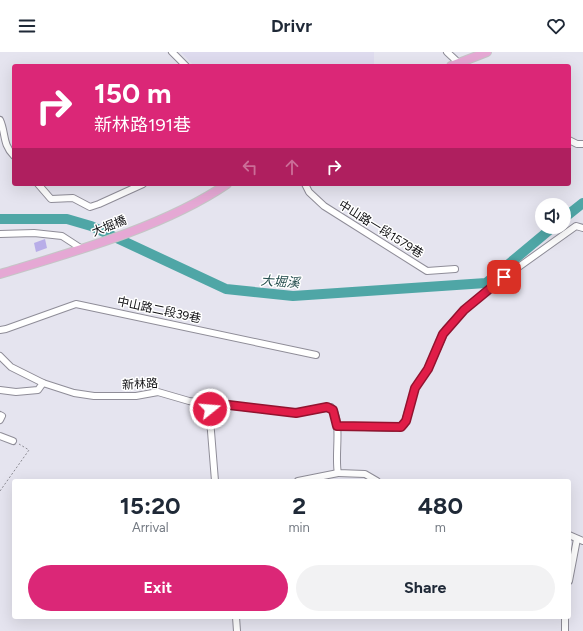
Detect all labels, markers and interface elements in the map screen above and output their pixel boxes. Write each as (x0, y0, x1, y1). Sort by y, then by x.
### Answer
icon: menu (16, 15, 38, 37)
text: Drivr (271, 15, 312, 37)
icon: heart (545, 15, 567, 37)
text: 150 m (94, 76, 171, 110)
icon: right (28, 80, 80, 132)
text: 新林路191巷 (94, 114, 191, 136)
icon: left (239, 156, 261, 178)
icon: ahead (281, 156, 303, 178)
icon: right (323, 156, 345, 178)
street label: 中山路一段1579巷 (336, 197, 426, 261)
map controls (535, 198, 571, 234)
button: sound (535, 198, 571, 234)
street label: 大堀橋 (90, 213, 128, 239)
pin (487, 260, 521, 294)
icon: arrive (493, 266, 515, 288)
water label: 大堀溪 (260, 273, 302, 290)
street label: 中山路二段39巷 (116, 294, 202, 326)
street label: 新林路 (122, 376, 158, 392)
position arrow (189, 388, 231, 430)
text: 15:20 (120, 491, 181, 520)
text: 2 (292, 491, 306, 520)
text: 480 (418, 491, 463, 520)
text: Arrival (132, 520, 169, 535)
text: min (288, 520, 310, 535)
text: m (435, 520, 446, 535)
button: Exit (28, 565, 288, 611)
button: Share (296, 565, 555, 611)

